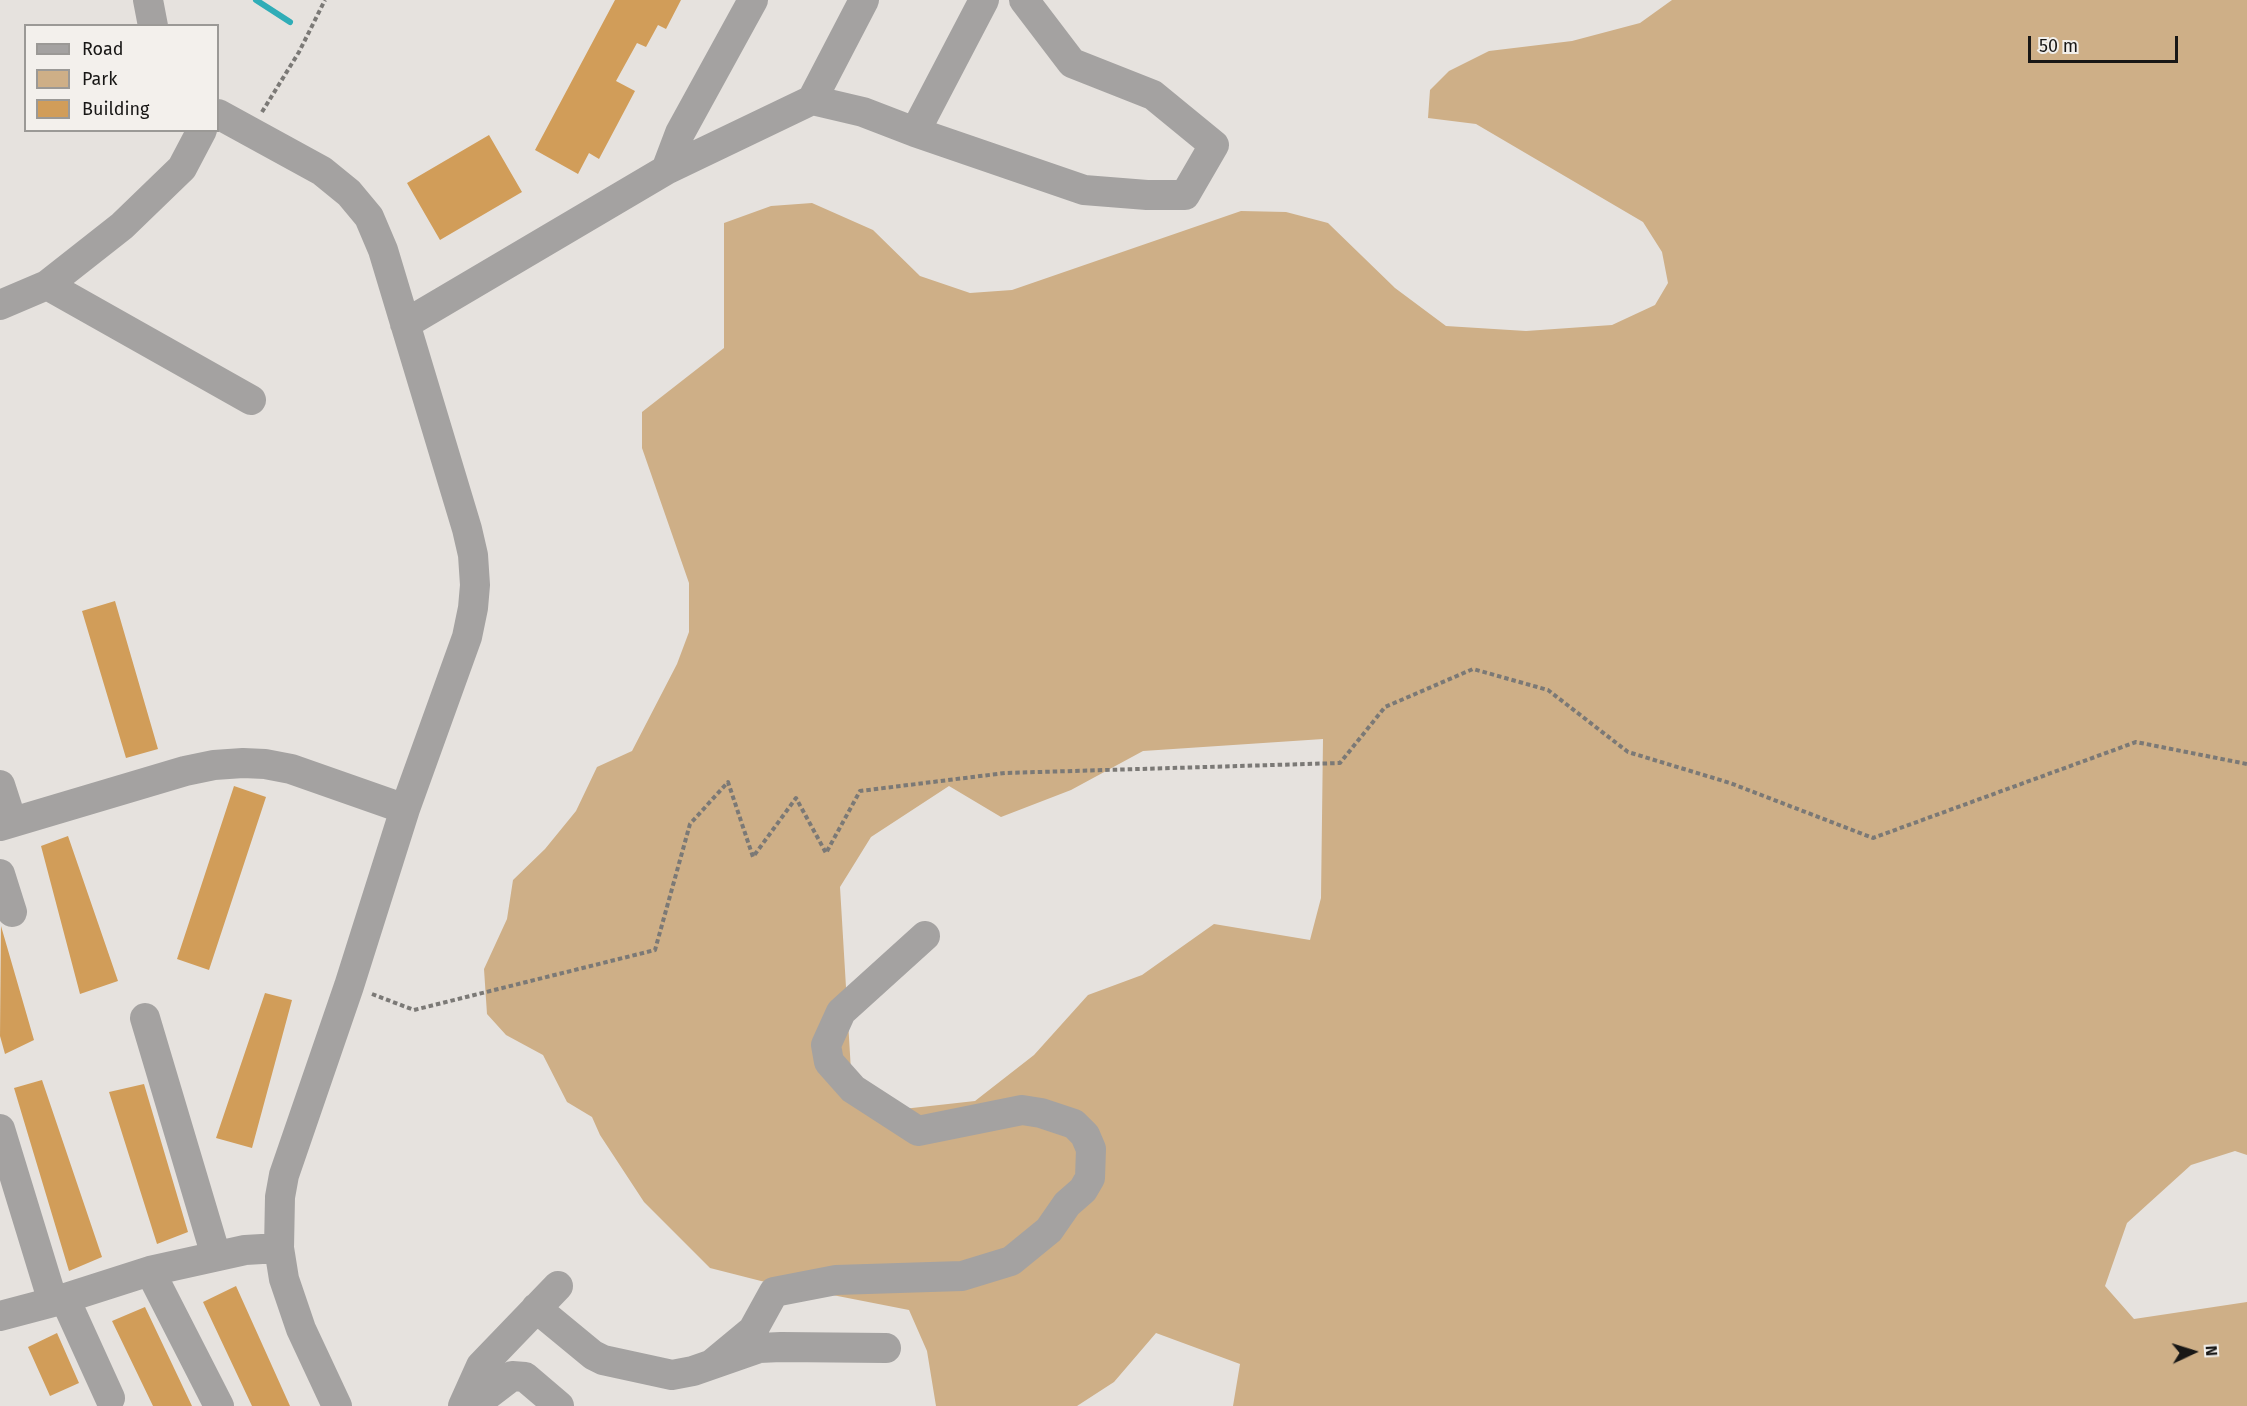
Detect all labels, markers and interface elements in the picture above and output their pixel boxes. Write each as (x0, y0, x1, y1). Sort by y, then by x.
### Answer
legend (24, 24, 219, 132)
scale bar (2031, 24, 2181, 62)
text: 50 m (2039, 35, 2078, 57)
text: Road (82, 38, 124, 60)
text: Park (82, 68, 117, 90)
text: Building (82, 98, 149, 120)
north arrow (2163, 1322, 2223, 1382)
text: N (2202, 1345, 2221, 1357)

